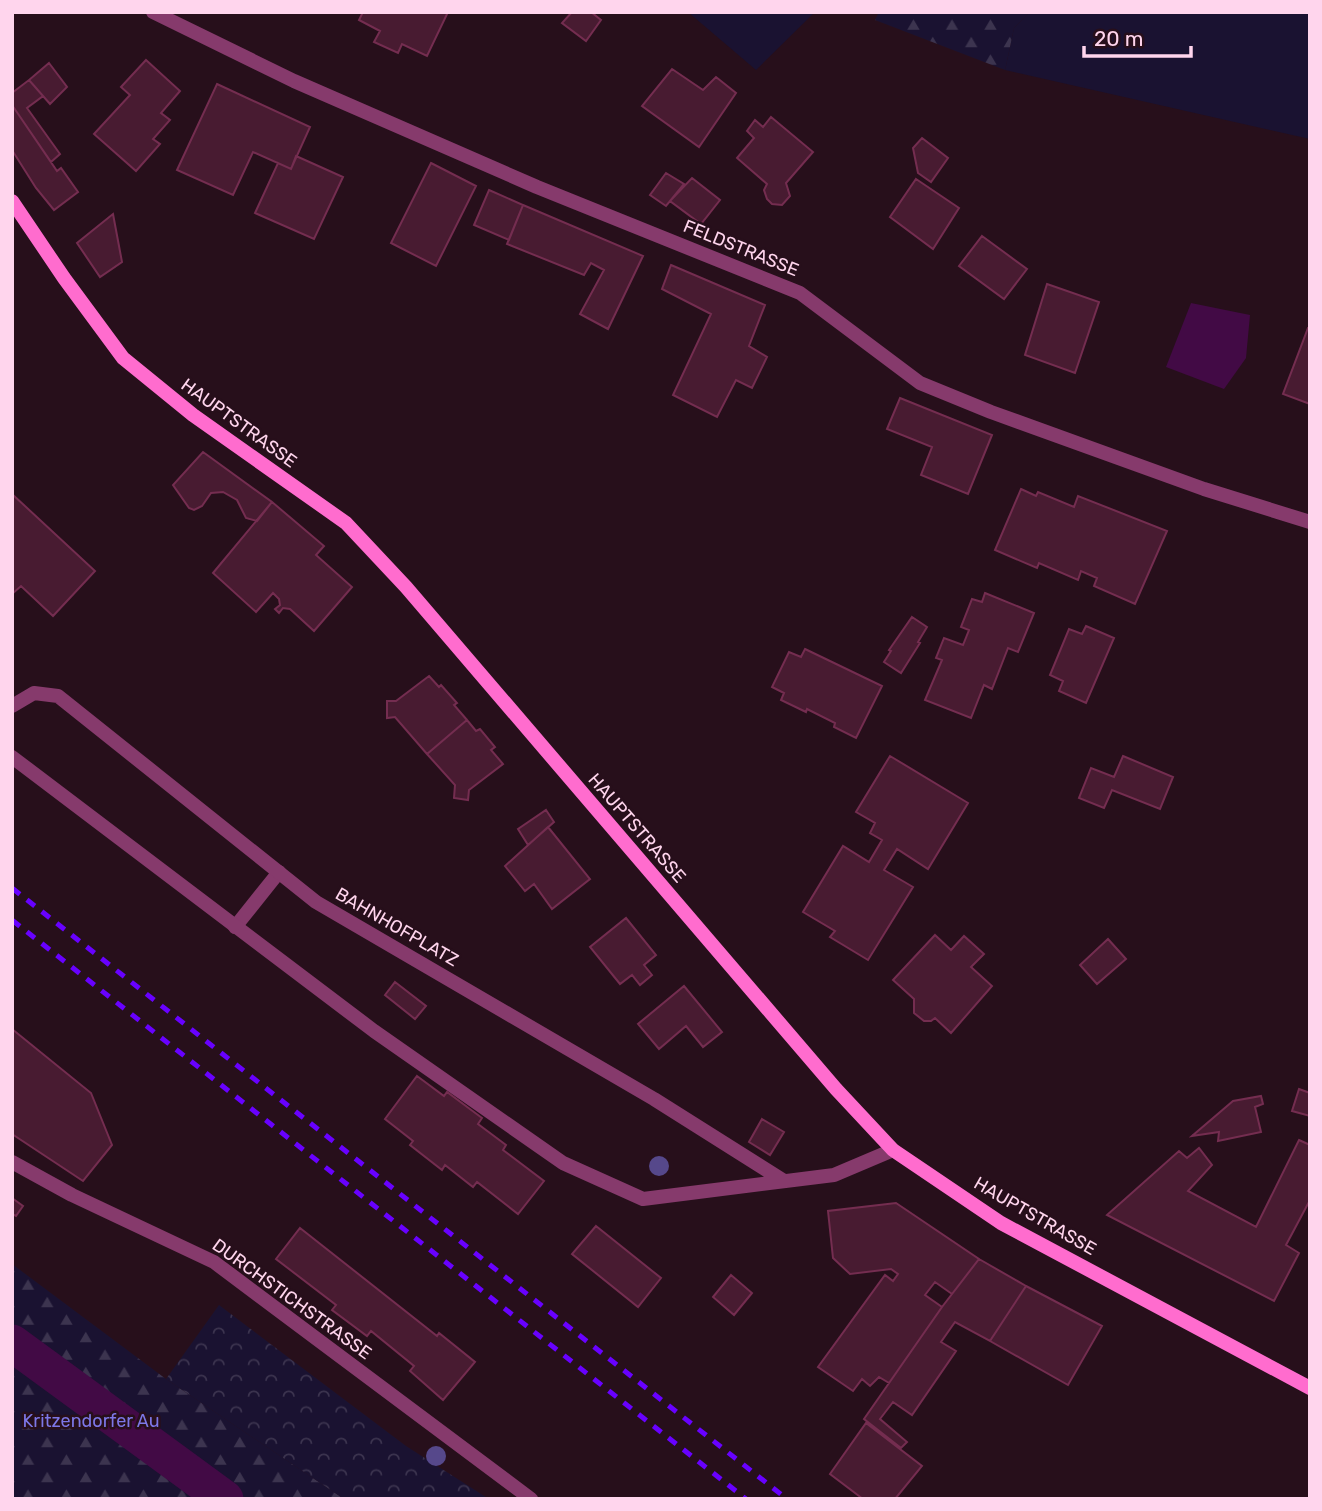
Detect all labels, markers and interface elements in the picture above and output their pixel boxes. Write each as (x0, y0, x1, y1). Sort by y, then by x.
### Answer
scale bar (1084, 14, 1191, 58)
text: 20 m (1094, 26, 1143, 51)
street label: FELDSTRASSE (680, 215, 802, 281)
street label: HAUPTSTRASSE (177, 374, 301, 472)
street label: HAUPTSTRASSE (584, 769, 690, 887)
street label: BAHNHOFPLATZ (332, 883, 463, 971)
street label: HAUPTSTRASSE (970, 1172, 1100, 1260)
street label: DURCHSTICHSTRASSE (208, 1234, 376, 1364)
park label: Kritzendorfer Au (23, 1410, 159, 1432)

